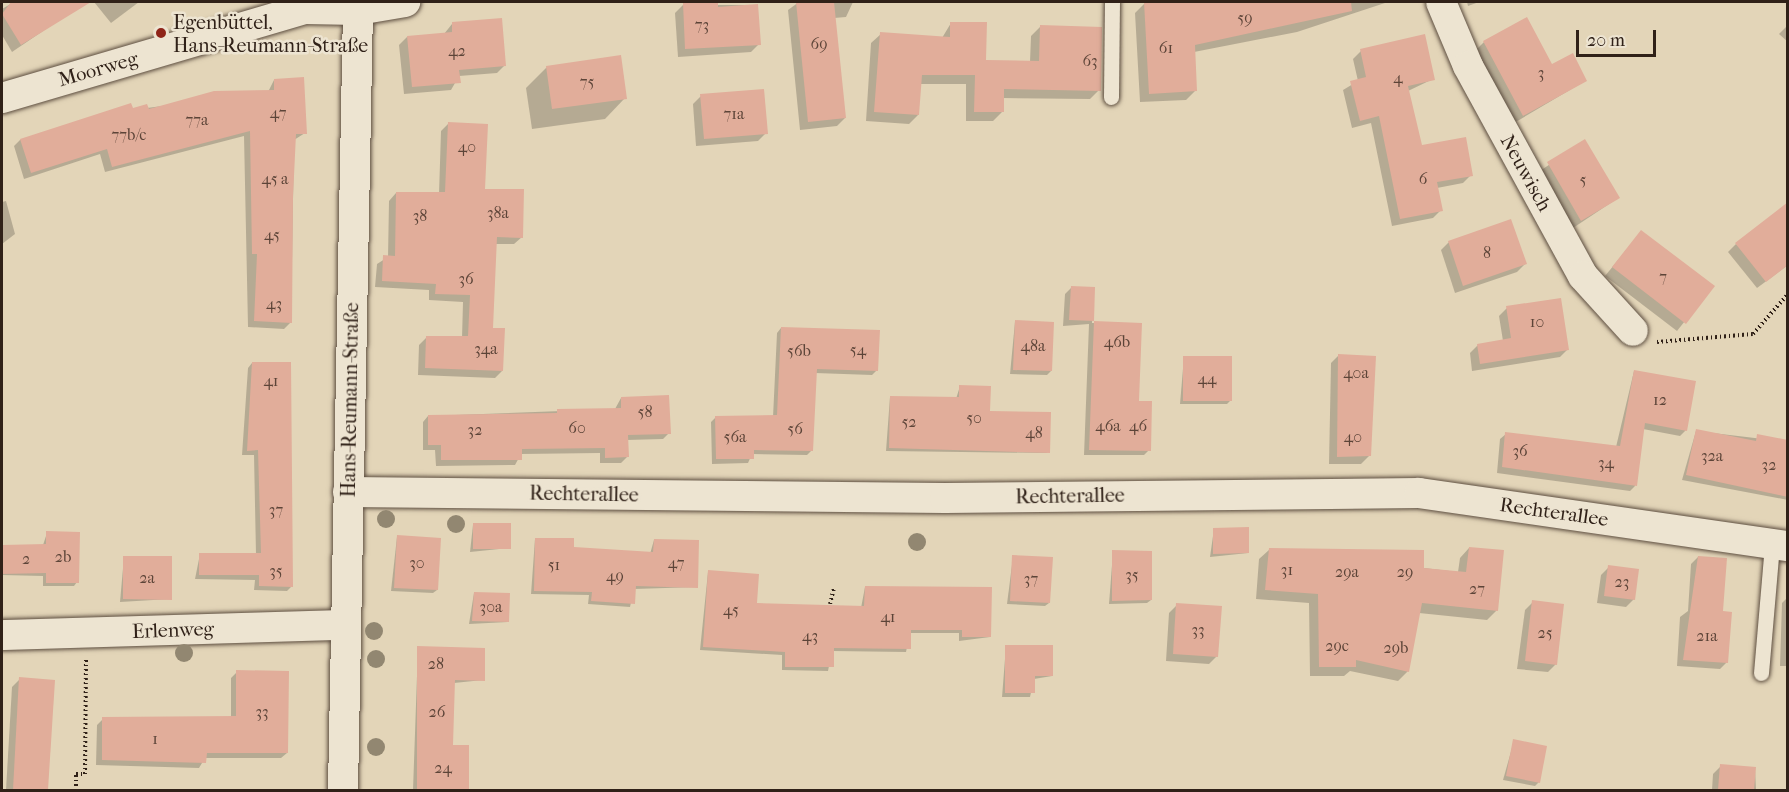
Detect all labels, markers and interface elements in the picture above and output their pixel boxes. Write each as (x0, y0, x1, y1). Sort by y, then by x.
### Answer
house number: 59 (1237, 8, 1253, 28)
place label: Egenbüttel, Hans-Reumann-Straße (173, 10, 368, 57)
house number: 73 (695, 15, 709, 35)
scale bar (1579, 18, 1658, 56)
marker: Egenbüttel, Hans-Reumann-Straße (154, 26, 168, 40)
text: 20 m (1587, 30, 1625, 51)
house number: 69 (810, 34, 828, 54)
house number: 61 (1159, 38, 1173, 58)
house number: 42 (448, 41, 466, 61)
street label: Moorweg (55, 46, 141, 92)
house number: 63 (1082, 51, 1098, 71)
house number: 3 (1538, 63, 1544, 83)
house number: 4 (1393, 68, 1403, 88)
house number: 75 (580, 72, 594, 92)
house number: 47 (270, 103, 286, 123)
house number: 71a (724, 104, 744, 124)
house number: 77a (186, 110, 208, 130)
house number: 77b/c (112, 125, 146, 145)
street label: Neuwisch (1495, 130, 1557, 216)
house number: 40 (458, 137, 476, 157)
house number: 45 a (262, 169, 288, 189)
house number: 6 (1419, 169, 1427, 189)
house number: 5 (1580, 170, 1586, 190)
house number: 38a (487, 203, 509, 223)
house number: 38 (413, 206, 427, 226)
house number: 45 (264, 225, 280, 245)
house number: 8 (1483, 243, 1491, 263)
house number: 7 (1659, 267, 1667, 287)
house number: 36 (458, 269, 474, 289)
house number: 43 (266, 294, 282, 314)
street label: Hans-Reumann-Straße (336, 302, 364, 498)
house number: 10 (1530, 312, 1544, 332)
house number: 46b (1104, 332, 1130, 352)
house number: 48a (1021, 336, 1045, 356)
house number: 34a (474, 339, 498, 359)
house number: 54 (850, 340, 866, 360)
house number: 56b (787, 341, 811, 361)
house number: 40a (1343, 363, 1369, 383)
house number: 44 (1198, 369, 1216, 389)
house number: 41 (263, 371, 279, 391)
house number: 12 (1653, 390, 1667, 410)
house number: 58 (638, 402, 652, 422)
house number: 50 (966, 408, 982, 428)
house number: 52 (901, 412, 917, 432)
house number: 46a (1095, 416, 1121, 436)
house number: 46 (1129, 416, 1147, 436)
house number: 60 (568, 418, 586, 438)
house number: 56 (787, 419, 803, 439)
house number: 32 (468, 420, 482, 440)
house number: 48 (1025, 423, 1043, 443)
house number: 56a (724, 427, 746, 447)
house number: 40 (1344, 427, 1362, 447)
house number: 36 (1512, 441, 1528, 461)
house number: 32a (1701, 446, 1723, 466)
house number: 34 (1598, 453, 1614, 473)
house number: 32 (1762, 455, 1776, 475)
street label: Rechterallee (529, 481, 639, 507)
street label: Rechterallee (1015, 483, 1125, 509)
street label: Rechterallee (1498, 493, 1610, 531)
house number: 37 (269, 500, 283, 520)
house number: 2b (55, 547, 71, 567)
house number: 2 (22, 549, 30, 569)
house number: 30 (409, 553, 425, 573)
house number: 47 (668, 553, 684, 573)
house number: 51 (548, 555, 560, 575)
house number: 31 (1281, 560, 1293, 580)
house number: 35 (269, 561, 283, 581)
house number: 29a (1335, 562, 1359, 582)
house number: 29 (1397, 562, 1413, 582)
house number: 35 (1125, 565, 1139, 585)
house number: 49 (606, 566, 624, 586)
house number: 2a (139, 568, 155, 588)
house number: 37 (1024, 569, 1038, 589)
house number: 23 (1615, 572, 1629, 592)
house number: 27 (1469, 579, 1485, 599)
house number: 30a (480, 597, 502, 617)
house number: 45 (723, 600, 739, 620)
house number: 41 (880, 607, 896, 627)
street label: Erlenweg (132, 617, 214, 643)
house number: 33 (1191, 620, 1205, 640)
house number: 25 (1537, 623, 1553, 643)
house number: 43 (802, 626, 818, 646)
house number: 21a (1696, 626, 1718, 646)
house number: 29c (1325, 636, 1349, 656)
house number: 29b (1384, 638, 1408, 658)
house number: 28 (428, 654, 444, 674)
house number: 33 (255, 702, 269, 722)
house number: 26 (429, 702, 445, 722)
house number: 1 (152, 729, 158, 749)
house number: 24 (434, 758, 452, 778)

